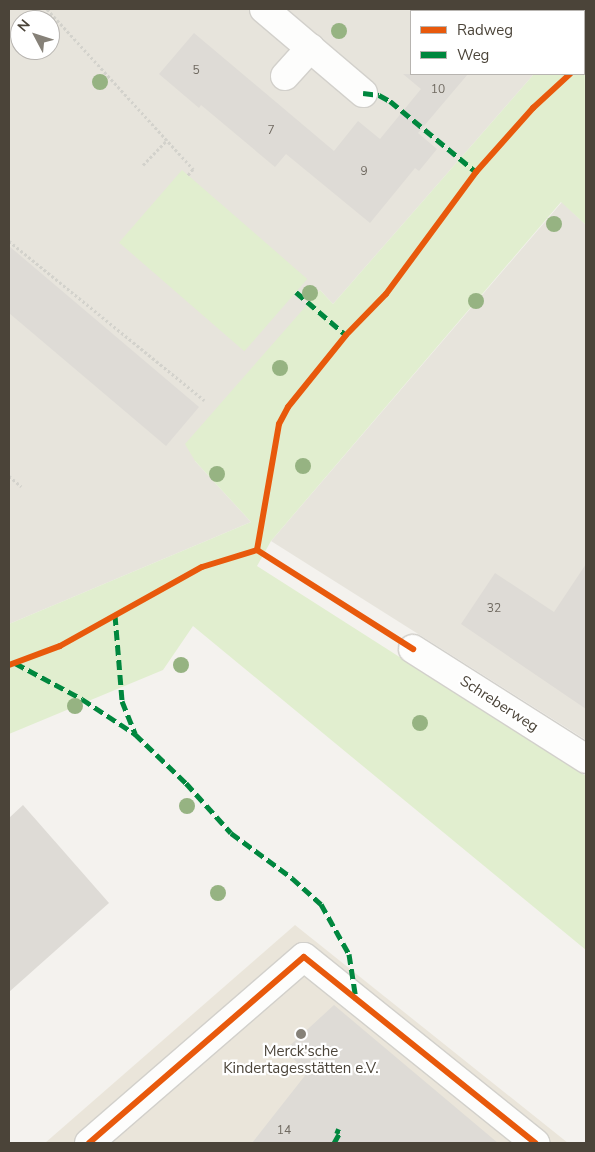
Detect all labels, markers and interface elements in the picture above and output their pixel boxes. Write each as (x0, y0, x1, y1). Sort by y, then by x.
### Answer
north arrow (10, 10, 60, 60)
legend (410, 10, 585, 75)
text: N (13, 16, 35, 36)
text: Radweg (457, 20, 513, 40)
text: Weg (457, 45, 489, 65)
house number: 5 (192, 64, 200, 78)
house number: 10 (431, 83, 445, 97)
house number: 7 (267, 124, 275, 138)
house number: 9 (360, 165, 368, 179)
house number: 32 (487, 602, 501, 616)
street label: Schreberweg (456, 672, 542, 736)
marker: Merck'sche Kindertagesstätten e.V. (295, 1028, 307, 1040)
place label: Merck'sche Kindertagesstätten e.V. (223, 1042, 379, 1077)
house number: 14 (277, 1124, 291, 1138)

